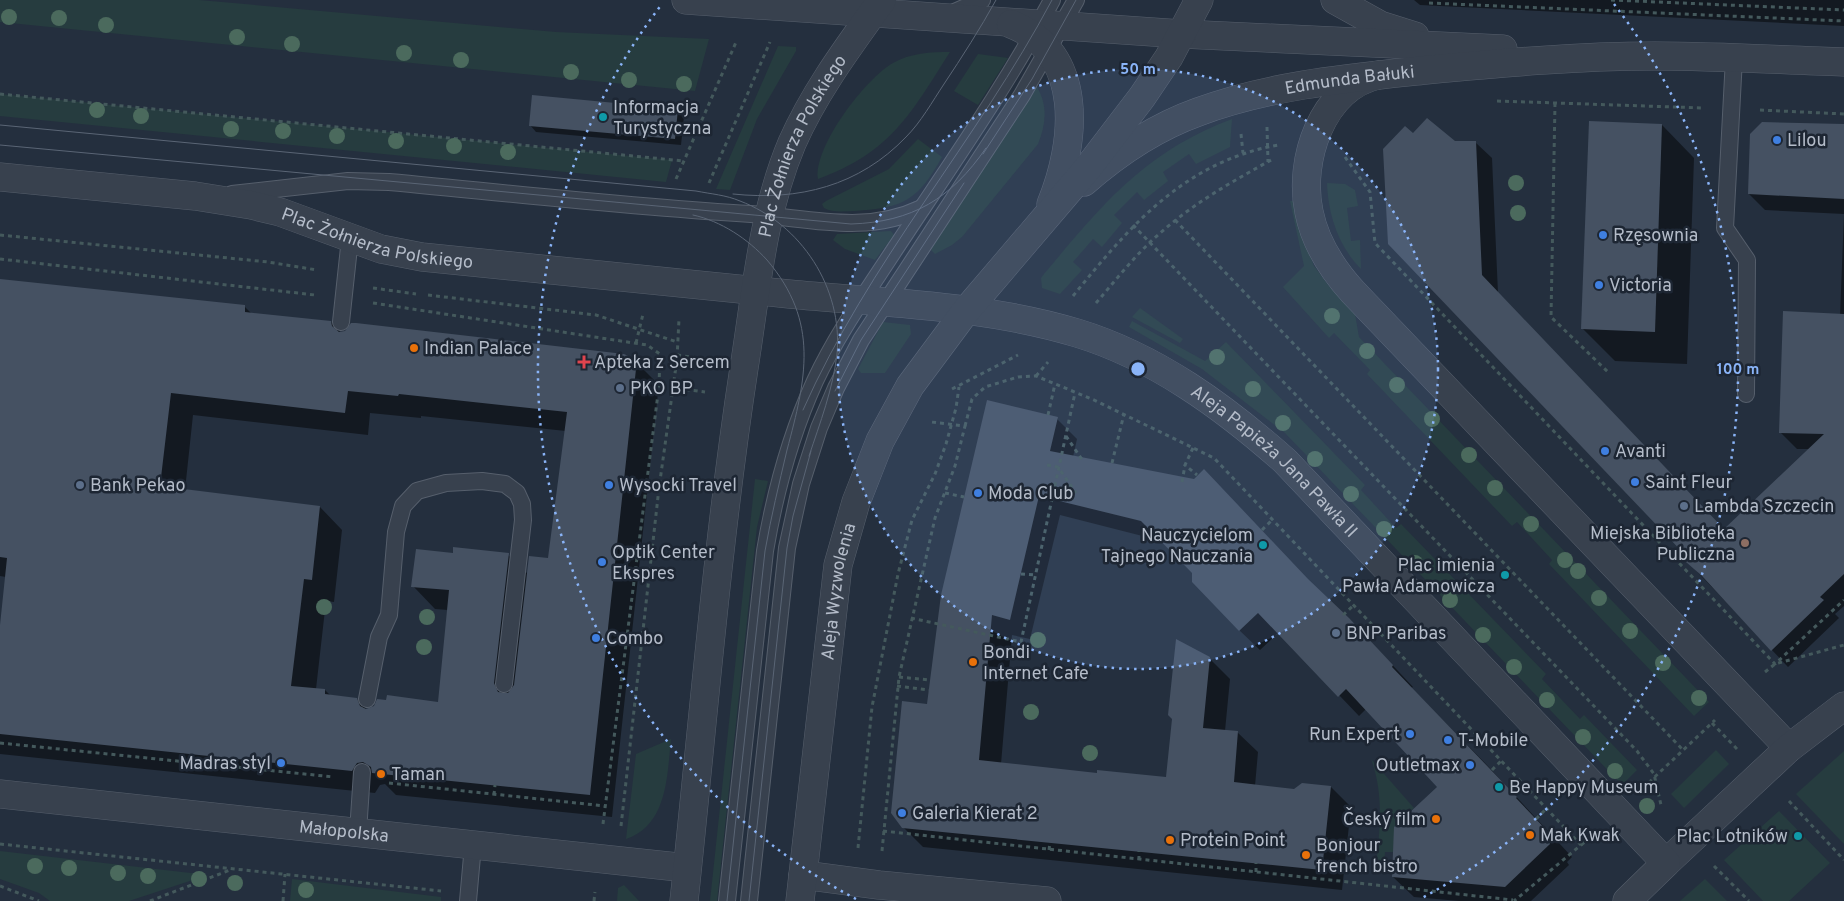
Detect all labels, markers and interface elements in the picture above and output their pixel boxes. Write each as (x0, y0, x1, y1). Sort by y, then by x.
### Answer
street label: Plac Żołnierza Polskiego (755, 51, 853, 240)
text: 50 m (1120, 61, 1156, 80)
street label: Edmunda Bałuki (1283, 61, 1416, 101)
place label: Informacja Turystyczna (613, 97, 711, 141)
marker: Informacja Turystyczna (597, 111, 609, 123)
place label: Lilou (1787, 130, 1827, 153)
marker: Lilou (1771, 134, 1783, 146)
street label: Plac Żołnierza Polskiego (278, 203, 474, 275)
place label: Rzęsownia (1613, 225, 1698, 248)
marker: Rzęsownia (1597, 229, 1609, 241)
place label: Victoria (1609, 275, 1672, 298)
marker: Victoria (1593, 279, 1605, 291)
place label: Indian Palace (424, 338, 532, 361)
marker: Indian Palace (408, 342, 420, 354)
place label: Apteka z Sercem (594, 352, 730, 375)
marker: Apteka z Sercem (578, 356, 590, 368)
centre of rings (1129, 360, 1147, 378)
text: 100 m (1717, 361, 1759, 380)
place label: PKO BP (630, 378, 693, 401)
street label: Aleja Papieża Jana Pawła II (1186, 381, 1362, 543)
marker: PKO BP (614, 382, 626, 394)
place label: Avanti (1615, 441, 1666, 464)
marker: Avanti (1599, 445, 1611, 457)
place label: Saint Fleur (1645, 472, 1733, 495)
place label: Bank Pekao (90, 475, 186, 498)
place label: Wysocki Travel (619, 475, 737, 498)
marker: Saint Fleur (1629, 476, 1641, 488)
marker: Bank Pekao (74, 479, 86, 491)
marker: Wysocki Travel (603, 479, 615, 491)
place label: Moda Club (988, 483, 1073, 506)
marker: Moda Club (972, 487, 984, 499)
place label: Lambda Szczecin (1694, 496, 1834, 519)
marker: Lambda Szczecin (1678, 500, 1690, 512)
street label: Aleja Wyzwolenia (817, 520, 862, 662)
place label: Miejska Biblioteka Publiczna (1590, 523, 1735, 567)
place label: Nauczycielom Tajnego Nauczania (1101, 525, 1253, 569)
marker: Miejska Biblioteka Publiczna (1739, 537, 1751, 549)
marker: Nauczycielom Tajnego Nauczania (1257, 539, 1269, 551)
place label: Optik Center Ekspres (612, 542, 715, 586)
place label: Plac imienia Pawła Adamowicza (1342, 555, 1495, 599)
marker: Optik Center Ekspres (596, 556, 608, 568)
marker: Plac imienia Pawła Adamowicza (1499, 569, 1511, 581)
place label: BNP Paribas (1346, 623, 1446, 646)
marker: BNP Paribas (1330, 627, 1342, 639)
place label: Combo (606, 628, 663, 651)
marker: Combo (590, 632, 602, 644)
place label: Bondi Internet Cafe (983, 642, 1089, 686)
marker: Bondi Internet Cafe (967, 656, 979, 668)
place label: Run Expert (1309, 724, 1400, 747)
marker: Run Expert (1404, 728, 1416, 740)
place label: T-Mobile (1458, 730, 1528, 753)
marker: T-Mobile (1442, 734, 1454, 746)
place label: Madras styl (179, 753, 271, 776)
place label: Outletmax (1376, 755, 1460, 778)
marker: Madras styl (275, 757, 287, 769)
marker: Outletmax (1464, 759, 1476, 771)
place label: Taman (391, 764, 445, 787)
marker: Taman (375, 768, 387, 780)
place label: Be Happy Museum (1509, 777, 1659, 800)
marker: Be Happy Museum (1493, 781, 1505, 793)
place label: Galeria Kierat 2 (912, 803, 1038, 826)
marker: Galeria Kierat 2 (896, 807, 908, 819)
place label: Český film (1343, 807, 1426, 832)
marker: Český film (1430, 813, 1442, 825)
street label: Małopolska (298, 816, 390, 849)
place label: Mak Kwak (1540, 825, 1620, 848)
place label: Plac Lotników (1676, 826, 1788, 849)
marker: Mak Kwak (1524, 829, 1536, 841)
place label: Protein Point (1180, 830, 1286, 853)
marker: Plac Lotników (1792, 830, 1804, 842)
marker: Protein Point (1164, 834, 1176, 846)
place label: Bonjour french bistro (1316, 835, 1418, 879)
marker: Bonjour french bistro (1300, 849, 1312, 861)

